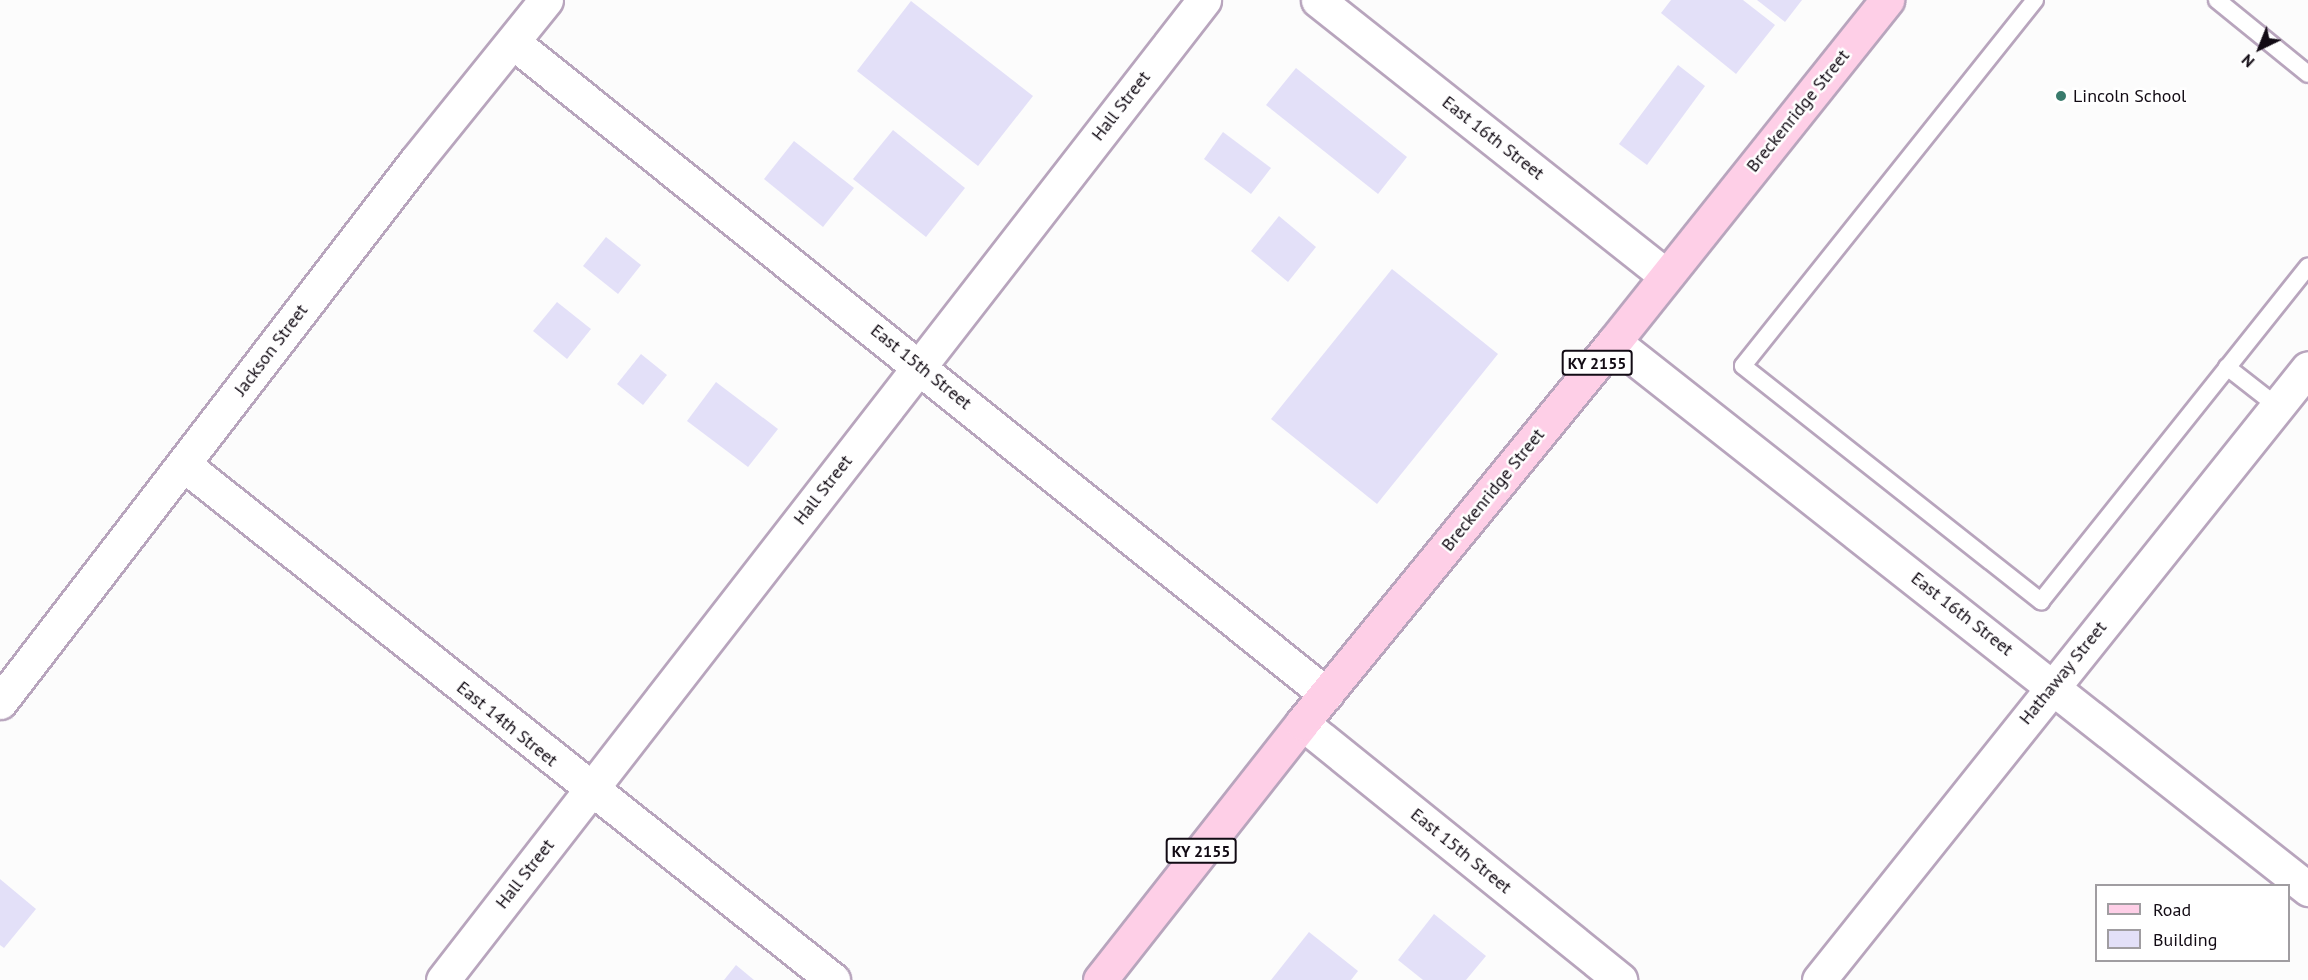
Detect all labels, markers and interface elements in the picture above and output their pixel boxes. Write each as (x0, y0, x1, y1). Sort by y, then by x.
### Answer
north arrow (2230, 18, 2290, 78)
street label: Breckenridge Street (1742, 45, 1854, 177)
text: N (2237, 50, 2258, 72)
street label: Hall Street (1087, 67, 1155, 145)
place label: Lincoln School (2073, 85, 2186, 107)
marker: Lincoln School (2054, 89, 2068, 103)
street label: East 16th Street (1438, 92, 1548, 184)
street label: Jackson Street (230, 300, 312, 400)
street label: East 15th Street (866, 320, 976, 414)
road number: KY 2155 (1561, 350, 1633, 376)
street label: Breckenridge Street (1437, 424, 1549, 556)
street label: Hall Street (789, 451, 857, 529)
street label: East 16th Street (1907, 568, 2017, 660)
street label: Hathaway Street (2015, 617, 2111, 729)
street label: East 14th Street (452, 677, 562, 771)
street label: East 15th Street (1406, 804, 1516, 898)
street label: Hall Street (491, 835, 559, 913)
road number: KY 2155 (1165, 838, 1237, 864)
legend (2095, 884, 2290, 962)
text: Road (2153, 898, 2191, 921)
text: Building (2153, 928, 2217, 951)

